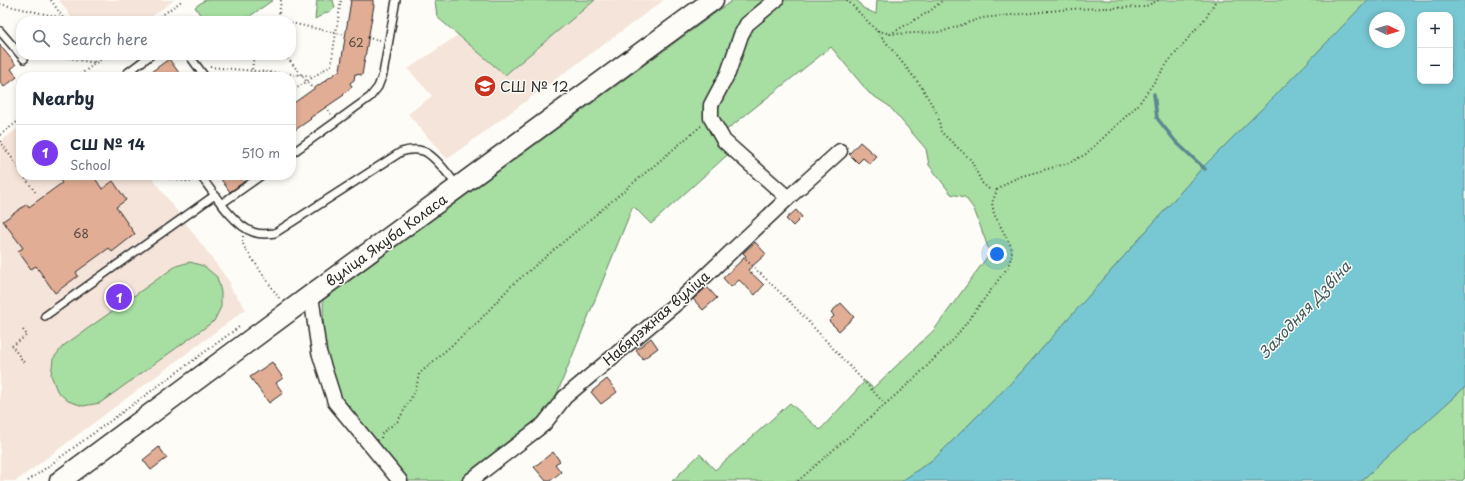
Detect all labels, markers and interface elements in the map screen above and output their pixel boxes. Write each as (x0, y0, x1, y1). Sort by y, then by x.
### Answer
north arrow (1369, 12, 1405, 48)
map controls (1417, 12, 1453, 84)
button: + (1417, 12, 1453, 48)
search box (16, 16, 296, 60)
icon: search (30, 27, 52, 49)
text: Search here (62, 27, 148, 50)
house number: 62 (348, 33, 364, 51)
button: − (1417, 48, 1453, 84)
school or university icon: СШ № 12 (472, 73, 498, 99)
place label: СШ № 12 (500, 76, 569, 97)
text: Nearby (32, 85, 94, 111)
text: СШ № 14 (70, 132, 145, 155)
text: 1 (42, 143, 48, 162)
text: 510 m (241, 143, 280, 162)
text: School (70, 155, 111, 174)
street label: вуліца Якуба Коласа (321, 188, 451, 291)
house number: 68 (73, 224, 89, 242)
your location (987, 244, 1007, 264)
water label: Заходняя Дзвіна (1253, 255, 1356, 363)
street label: Набярэжная вуліца (598, 265, 714, 370)
pin: 1 (106, 282, 132, 312)

